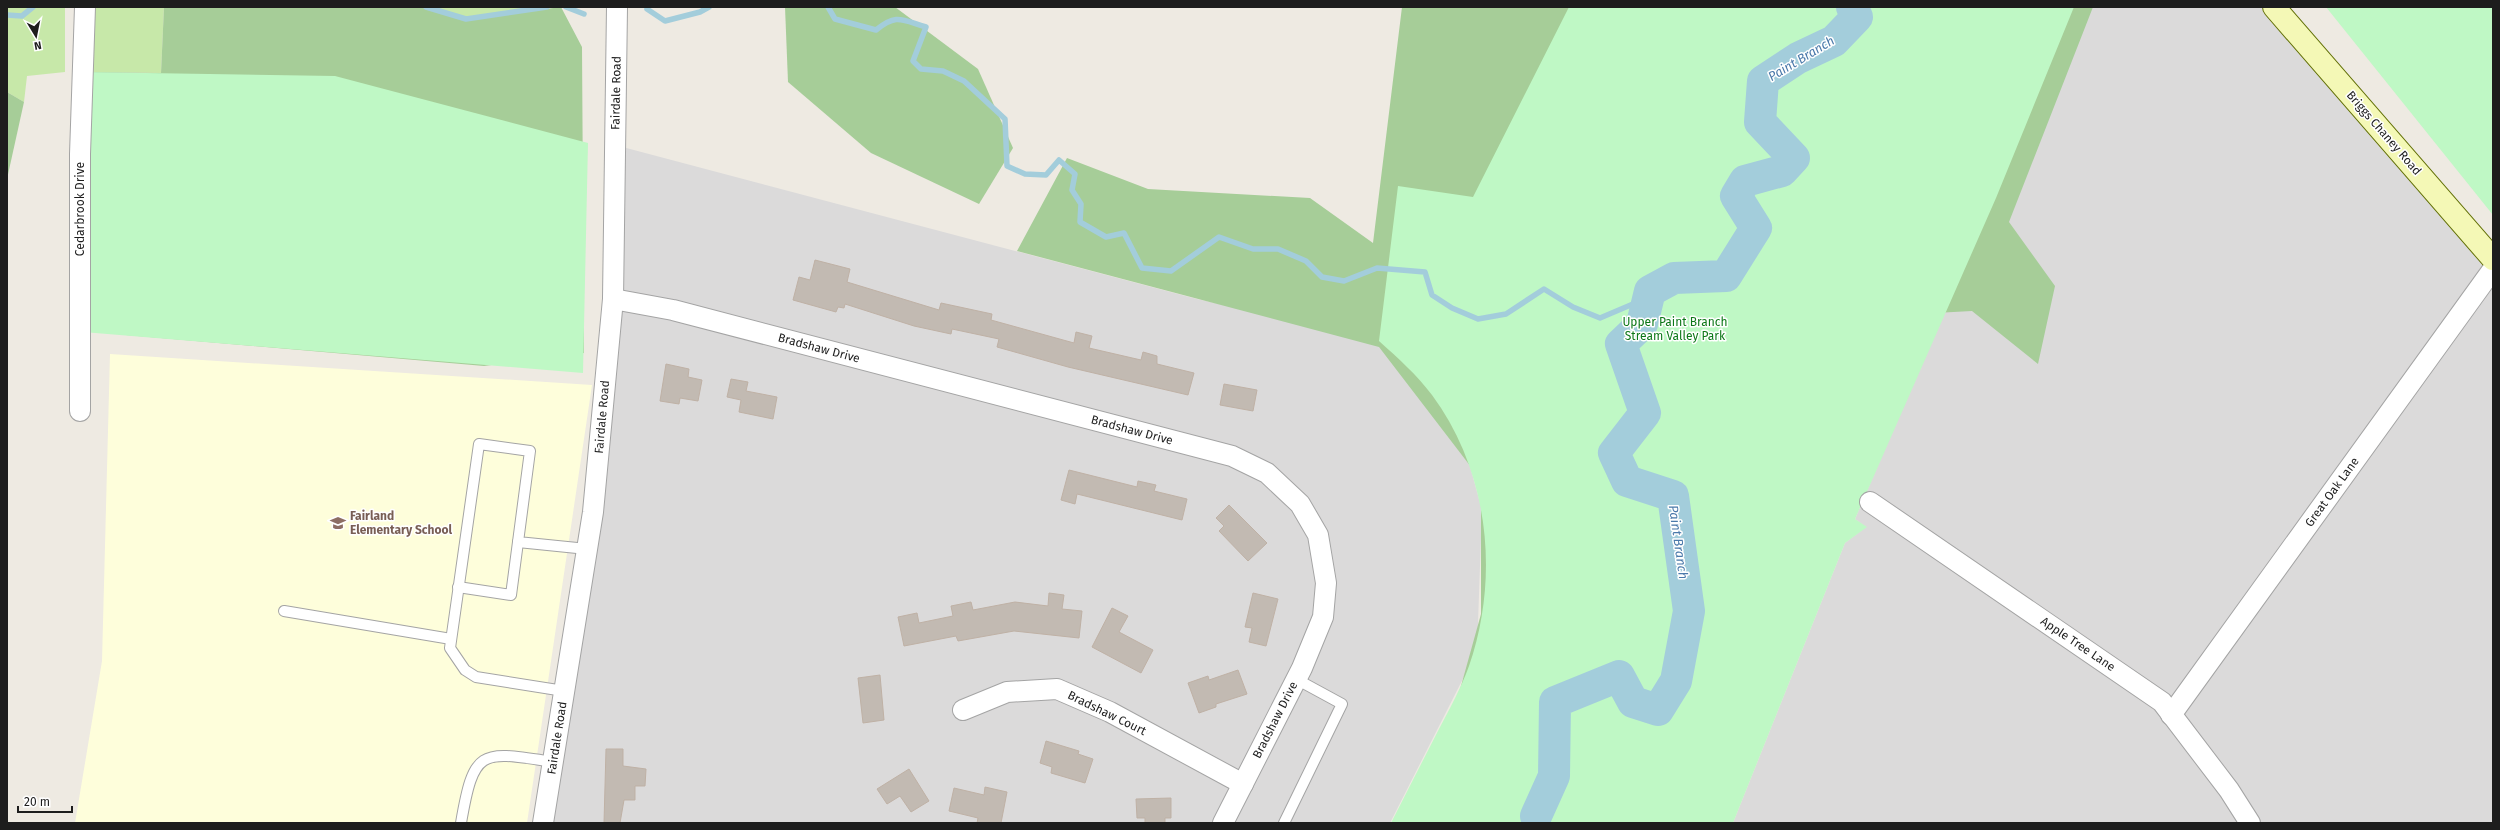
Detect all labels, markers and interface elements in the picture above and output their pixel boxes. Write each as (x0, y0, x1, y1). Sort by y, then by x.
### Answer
north arrow (16, 16, 56, 56)
water label: Paint Branch (1765, 33, 1837, 84)
text: N (33, 38, 42, 52)
street label: Fairdale Road (608, 56, 624, 130)
street label: Briggs Chaney Road (2344, 88, 2424, 178)
street label: Cedarbrook Drive (73, 162, 87, 256)
park label: Upper Paint Branch Stream Valley Park (1622, 315, 1728, 343)
street label: Bradshaw Drive (776, 330, 862, 366)
street label: Fairdale Road (592, 380, 612, 454)
street label: Bradshaw Drive (1089, 412, 1175, 448)
street label: Great Oak Lane (2302, 455, 2362, 529)
water label: Paint Branch (1666, 504, 1691, 580)
place label: Fairland Elementary School (350, 509, 453, 537)
school or university icon: Fairland Elementary School (329, 514, 347, 532)
street label: Apple Tree Lane (2038, 614, 2118, 674)
street label: Bradshaw Drive (1250, 679, 1300, 761)
street label: Bradshaw Court (1065, 688, 1149, 738)
street label: Fairdale Road (544, 700, 570, 776)
scale bar (18, 788, 72, 814)
text: 20 m (24, 795, 50, 809)

